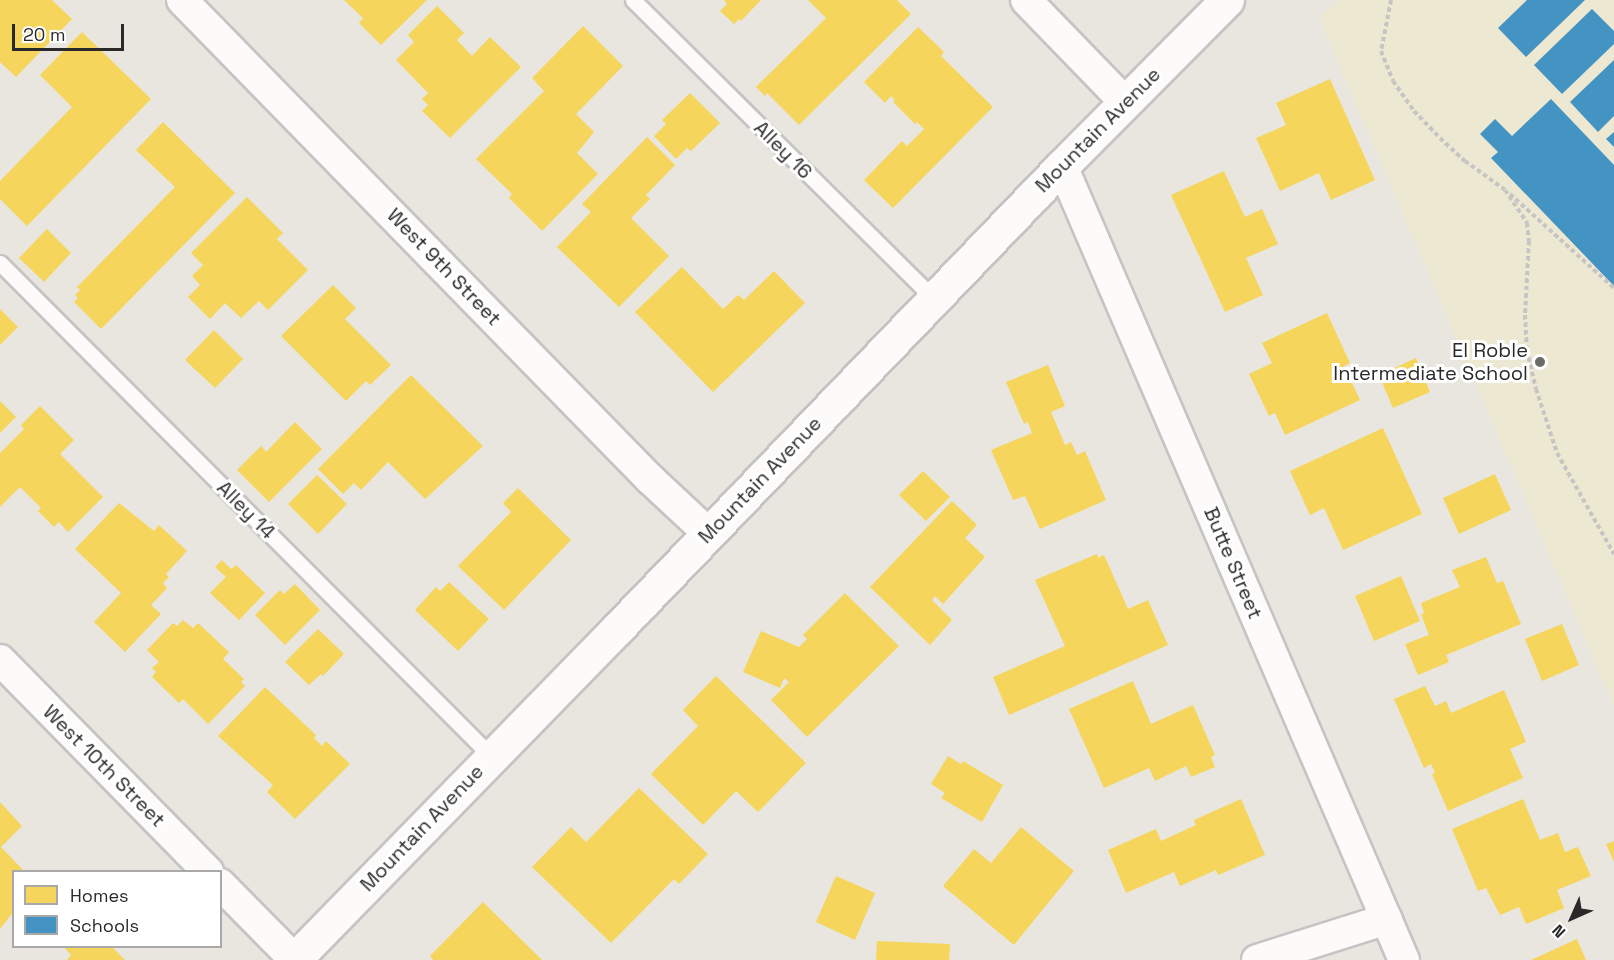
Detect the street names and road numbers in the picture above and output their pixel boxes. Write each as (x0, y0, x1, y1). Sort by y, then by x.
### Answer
street label: Mountain Avenue (1030, 62, 1166, 198)
street label: Alley 16 (749, 116, 817, 184)
street label: West 9th Street (382, 203, 506, 331)
street label: Mountain Avenue (693, 411, 827, 549)
street label: Alley 14 (212, 476, 280, 544)
street label: Butte Street (1199, 503, 1267, 623)
street label: West 10th Street (38, 700, 170, 832)
street label: Mountain Avenue (355, 759, 489, 897)

